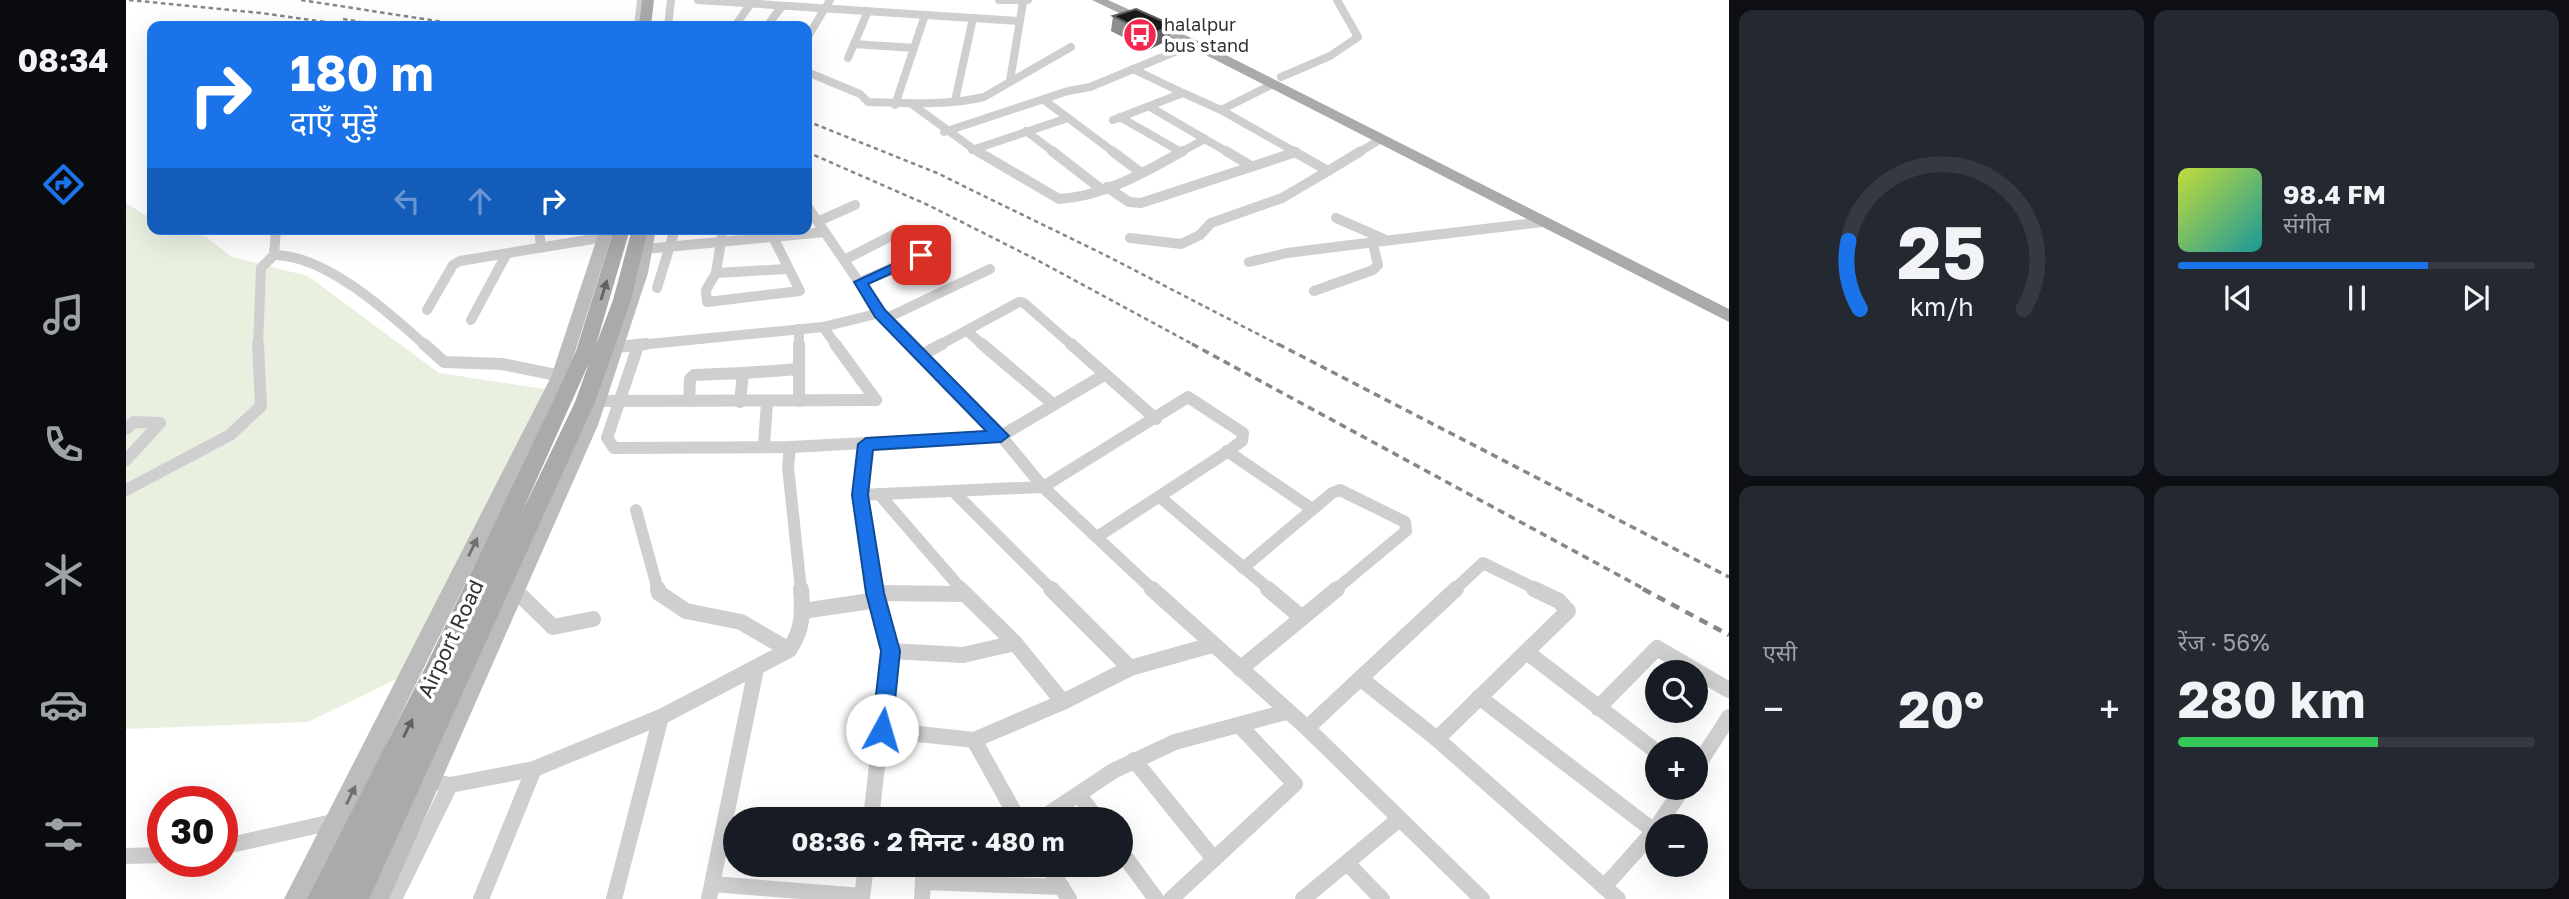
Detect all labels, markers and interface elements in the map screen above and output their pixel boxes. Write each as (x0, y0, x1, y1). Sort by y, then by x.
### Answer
place label: halalpur bus stand (1164, 13, 1249, 56)
bus stop icon: halalpur bus stand (1121, 16, 1159, 54)
text: 08:34 (17, 41, 109, 79)
text: 180 m (290, 43, 434, 102)
icon: right (175, 49, 266, 140)
text: दाएँ मुड़ें (290, 103, 377, 141)
icon: directions (39, 160, 88, 209)
text: 98.4 FM (2283, 179, 2386, 210)
icon: left (388, 182, 426, 220)
icon: ahead (461, 182, 499, 220)
icon: right (534, 182, 572, 220)
text: 25 (1897, 208, 1986, 295)
text: संगीत (2283, 210, 2331, 238)
pin (891, 225, 951, 285)
icon: arrive (902, 236, 940, 274)
one-way arrow (599, 279, 609, 300)
icon: previous (2219, 279, 2257, 317)
icon: pause (2338, 279, 2376, 317)
icon: next (2457, 279, 2495, 317)
icon: music (39, 290, 88, 339)
text: km/h (1910, 291, 1973, 322)
icon: phone (39, 420, 88, 469)
one-way arrow (468, 537, 479, 557)
icon: climate (39, 550, 88, 599)
street label: Airport Road (411, 575, 489, 702)
text: रेंज · 56% (2178, 628, 2269, 656)
text: एसी (1763, 638, 1797, 666)
map controls (1645, 660, 1708, 877)
button: search (1645, 660, 1708, 723)
text: 280 km (2178, 667, 2365, 729)
text: 20° (1899, 677, 1984, 739)
icon: car (39, 680, 88, 729)
text: − (1763, 686, 1784, 731)
text: + (2099, 686, 2120, 731)
position arrow (845, 693, 919, 767)
one-way arrow (401, 718, 413, 738)
button: + (1645, 737, 1708, 800)
one-way arrow (345, 785, 356, 805)
speed limit sign: 30 (147, 786, 238, 877)
icon: filters (39, 810, 88, 859)
button: − (1645, 814, 1708, 877)
text: 08:36 · 2 मिनट · 480 m (792, 826, 1064, 857)

